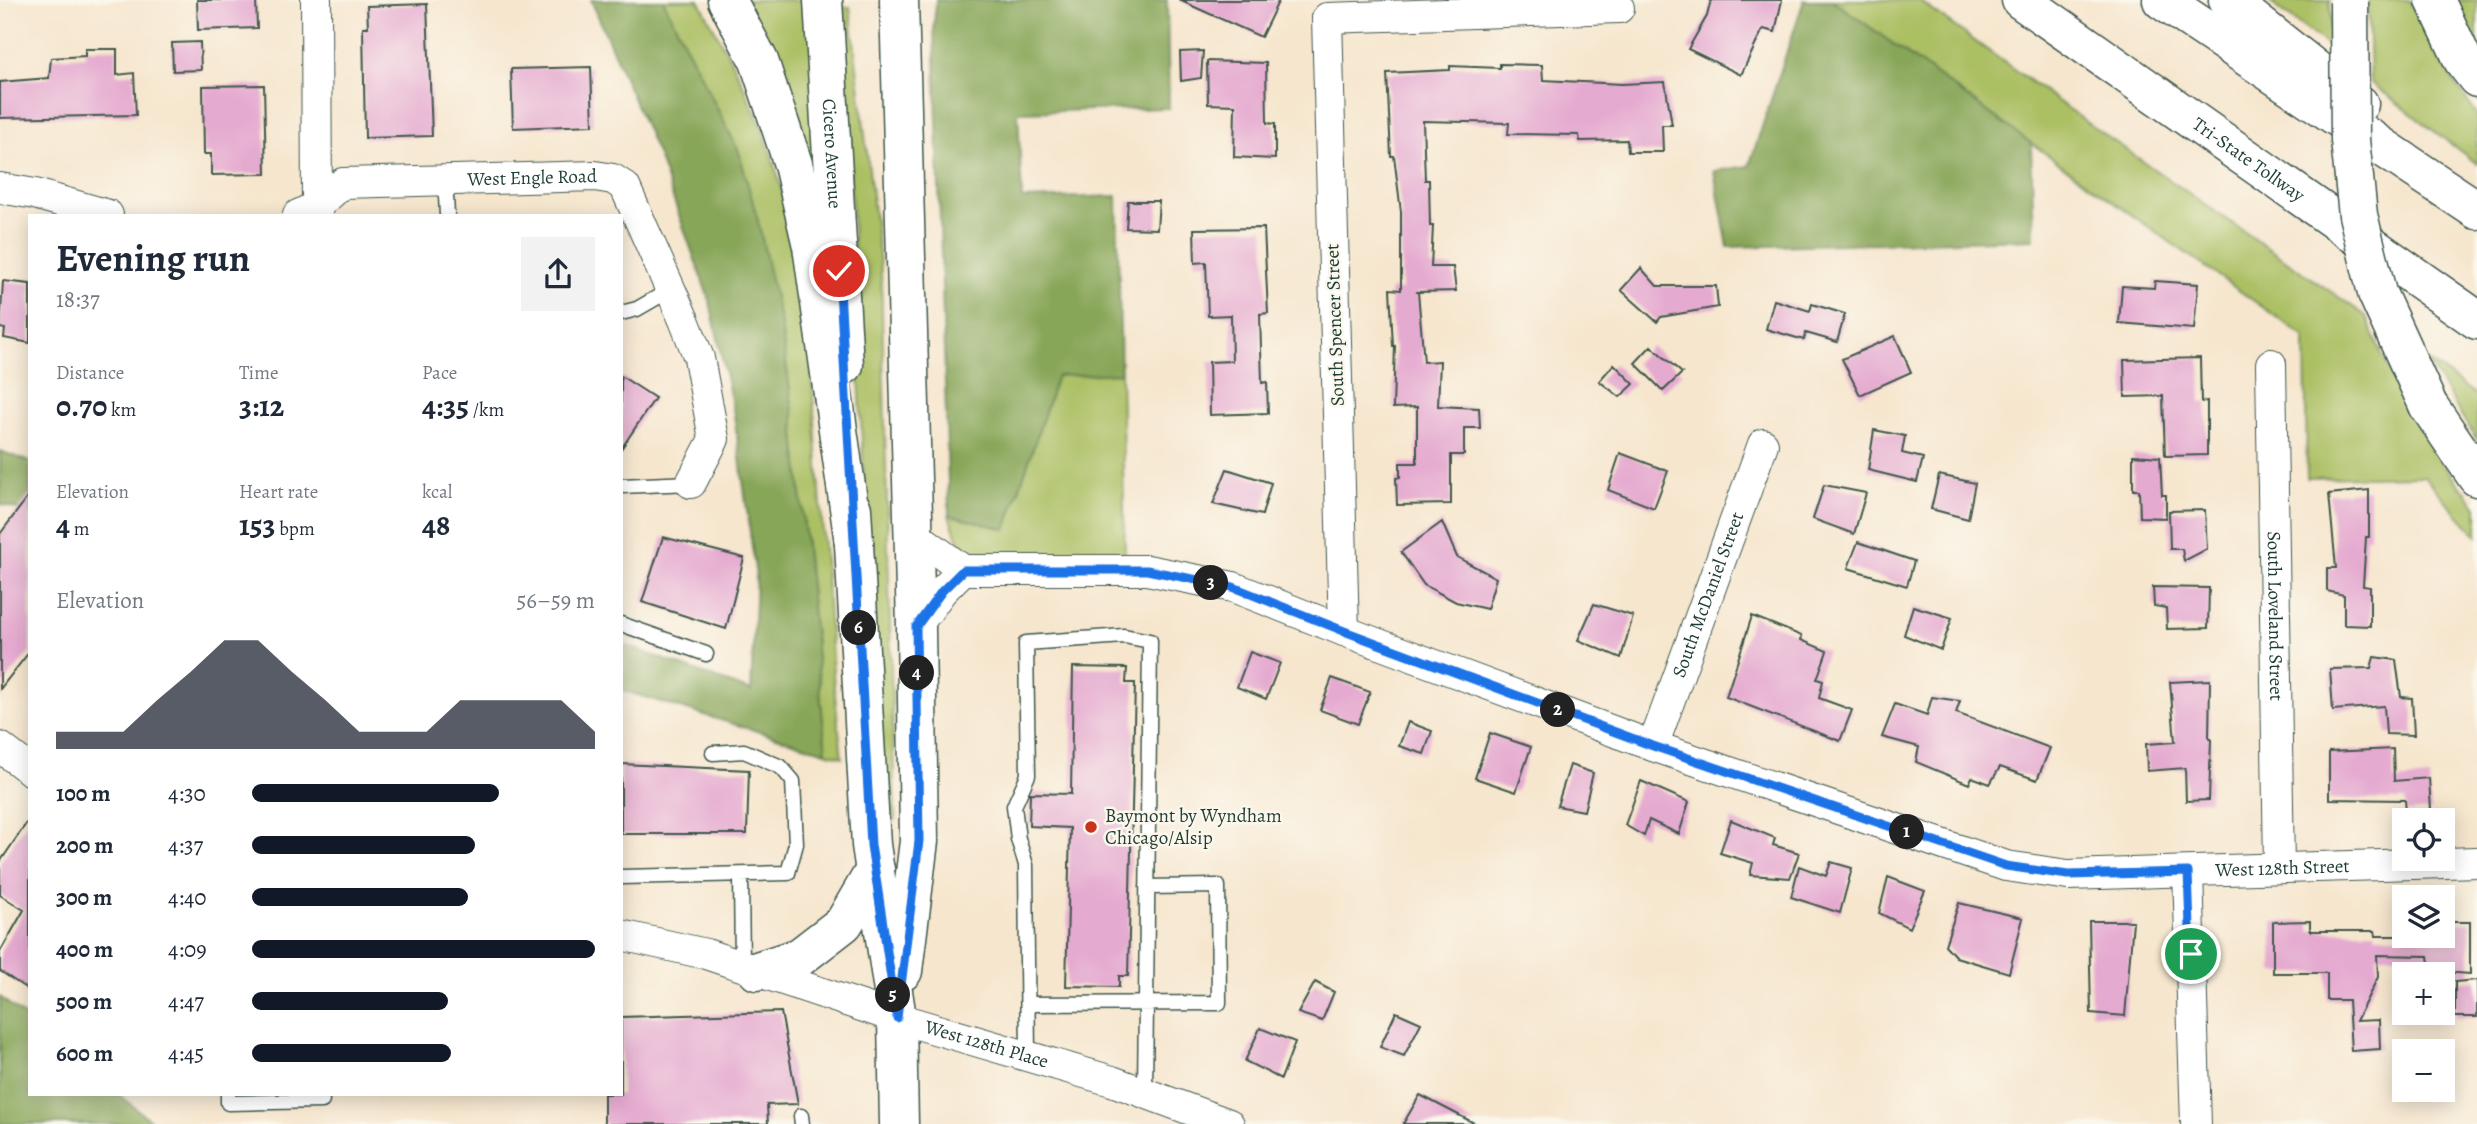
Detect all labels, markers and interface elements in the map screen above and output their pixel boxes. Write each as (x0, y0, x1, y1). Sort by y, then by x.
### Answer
street label: Cicero Avenue (816, 98, 848, 209)
street label: Tri-State Tollway (2187, 111, 2310, 208)
street label: West Engle Road (466, 163, 598, 193)
text: Evening run (56, 232, 250, 284)
button: share (521, 237, 595, 311)
pin (809, 241, 869, 301)
street label: South Spencer Street (1319, 243, 1351, 407)
icon: check (820, 252, 858, 290)
text: 18:37 (56, 284, 100, 315)
text: Distance (56, 360, 124, 386)
text: Time (239, 360, 278, 386)
text: Pace (422, 360, 457, 386)
text: 0.70 (56, 386, 107, 426)
text: 3:12 (239, 386, 284, 426)
text: 4:35 (422, 386, 469, 426)
text: km (107, 397, 136, 423)
text: /km (469, 397, 504, 423)
text: Elevation (56, 479, 129, 505)
text: Heart rate (239, 479, 318, 505)
text: kcal (422, 479, 452, 505)
text: 4 (56, 505, 70, 545)
text: 153 (239, 505, 275, 545)
text: 48 (422, 505, 451, 545)
street label: South McDaniel Street (1666, 508, 1750, 681)
text: m (70, 516, 90, 542)
text: bpm (275, 516, 315, 542)
street label: South Loveland Street (2261, 531, 2289, 701)
pin: 3 (1194, 566, 1228, 600)
text: 3 (1206, 569, 1215, 595)
text: Elevation (56, 585, 144, 616)
text: 56–59 m (516, 585, 595, 616)
pin: 6 (842, 610, 876, 646)
text: 6 (854, 614, 863, 640)
pin: 4 (900, 656, 934, 690)
text: 4 (912, 659, 921, 685)
pin: 2 (1540, 692, 1576, 728)
text: 2 (1553, 696, 1562, 722)
text: 100 m (56, 778, 111, 809)
text: 4:30 (168, 778, 206, 809)
place label: Baymont by Wyndham Chicago/Alsip (1105, 803, 1282, 851)
map controls (2392, 808, 2455, 1102)
button: locate (2392, 808, 2455, 871)
pin: 1 (1890, 814, 1924, 850)
text: 1 (1903, 818, 1910, 844)
marker: Baymont by Wyndham Chicago/Alsip (1083, 819, 1099, 835)
text: 200 m (56, 830, 114, 861)
text: 4:37 (168, 830, 203, 861)
street label: West 128th Street (2214, 853, 2350, 883)
text: 300 m (56, 882, 112, 913)
text: 4:40 (168, 882, 207, 913)
button: layers (2392, 885, 2455, 948)
pin (2161, 924, 2221, 984)
text: 400 m (56, 934, 113, 965)
text: 4:09 (168, 934, 207, 965)
icon: arrive (2172, 935, 2210, 973)
button: + (2392, 962, 2455, 1025)
pin: 5 (876, 978, 910, 1012)
text: 5 (888, 981, 897, 1007)
text: 500 m (56, 986, 112, 1017)
text: 4:47 (168, 986, 204, 1017)
street label: West 128th Place (921, 1014, 1052, 1075)
text: 600 m (56, 1038, 113, 1069)
text: 4:45 (168, 1038, 204, 1069)
button: − (2392, 1039, 2455, 1102)

